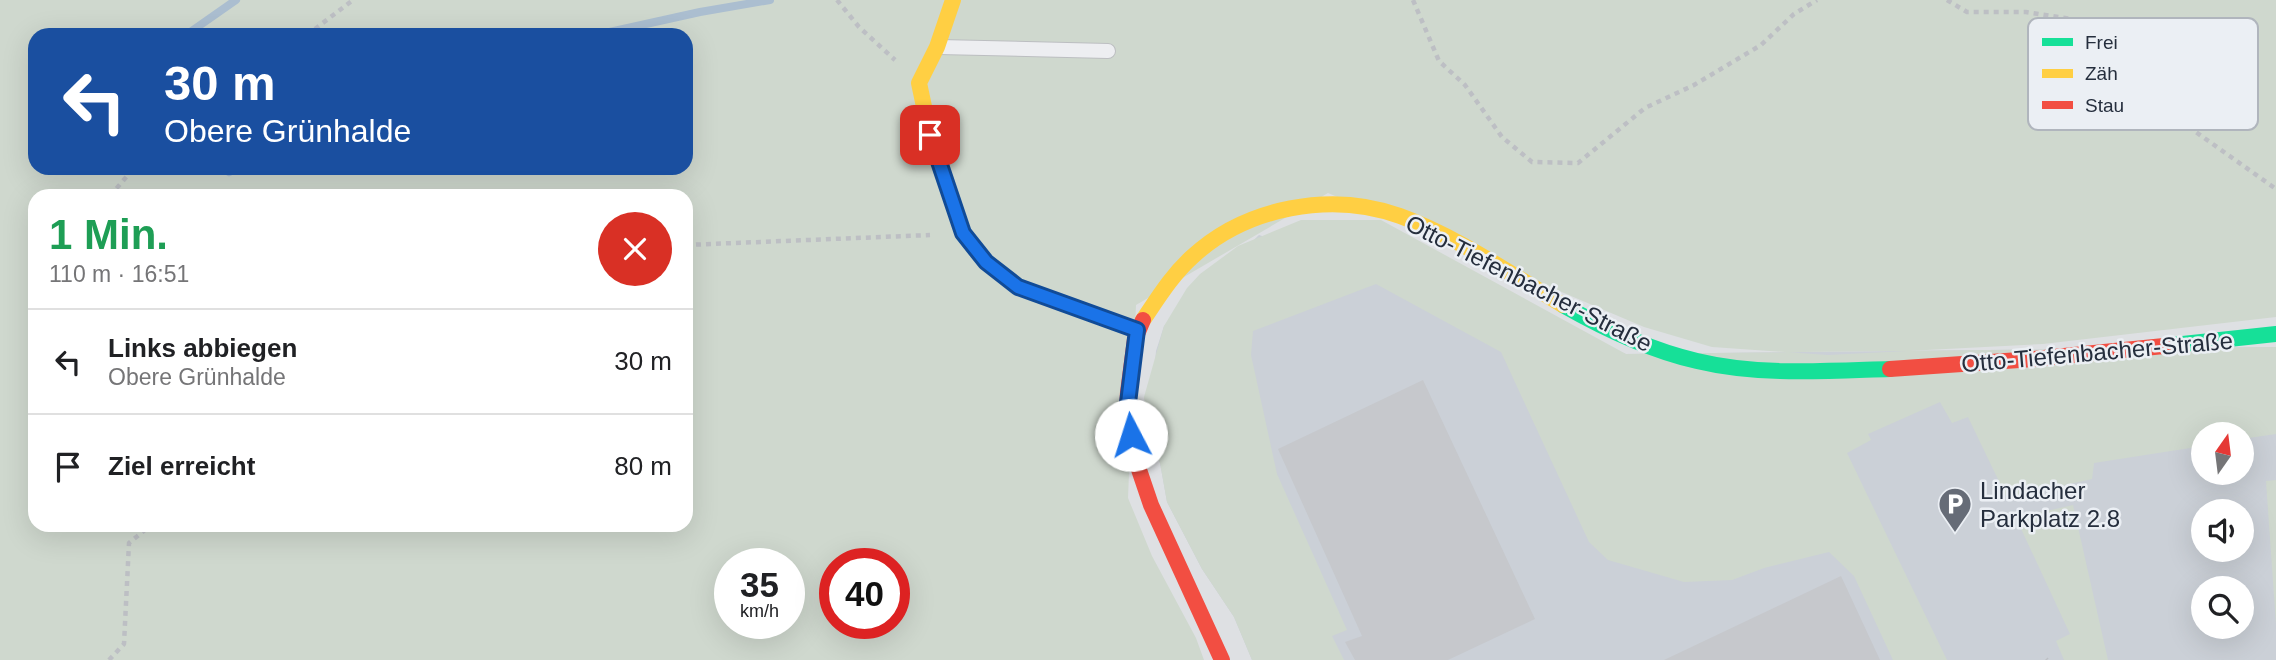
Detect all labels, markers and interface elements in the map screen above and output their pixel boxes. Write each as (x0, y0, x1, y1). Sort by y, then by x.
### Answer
legend (2028, 18, 2258, 130)
text: Frei (2085, 32, 2118, 53)
icon: left (49, 56, 140, 147)
text: 30 m (164, 56, 276, 110)
text: Zäh (2085, 63, 2118, 84)
text: Stau (2085, 95, 2124, 116)
pin (900, 105, 960, 165)
text: Obere Grünhalde (164, 113, 411, 149)
icon: arrive (911, 116, 949, 154)
street label: Otto-Tiefenbacher-Straße (1401, 209, 1657, 357)
text: 1 Min. (49, 211, 168, 258)
button: close (598, 212, 672, 286)
text: 110 m · 16:51 (49, 261, 189, 287)
street label: Otto-Tiefenbacher-Straße (1960, 327, 2234, 377)
text: Links abbiegen (108, 333, 297, 363)
icon: left (49, 343, 87, 381)
text: 30 m (614, 346, 672, 376)
text: Obere Grünhalde (108, 364, 286, 390)
position arrow (1094, 398, 1168, 472)
north arrow (2191, 422, 2254, 485)
map controls (2191, 422, 2254, 639)
icon: arrive (49, 448, 87, 486)
text: Ziel erreicht (108, 451, 255, 481)
text: 80 m (614, 451, 672, 481)
place label: Lindacher Parkplatz 2.8 (1980, 477, 2120, 532)
parking icon: Lindacher Parkplatz 2.8 (1936, 485, 1974, 534)
button: sound (2191, 499, 2254, 562)
speed limit sign: 40 (819, 548, 910, 639)
text: 35 (740, 565, 779, 604)
button: search (2191, 576, 2254, 639)
text: km/h (740, 601, 779, 621)

